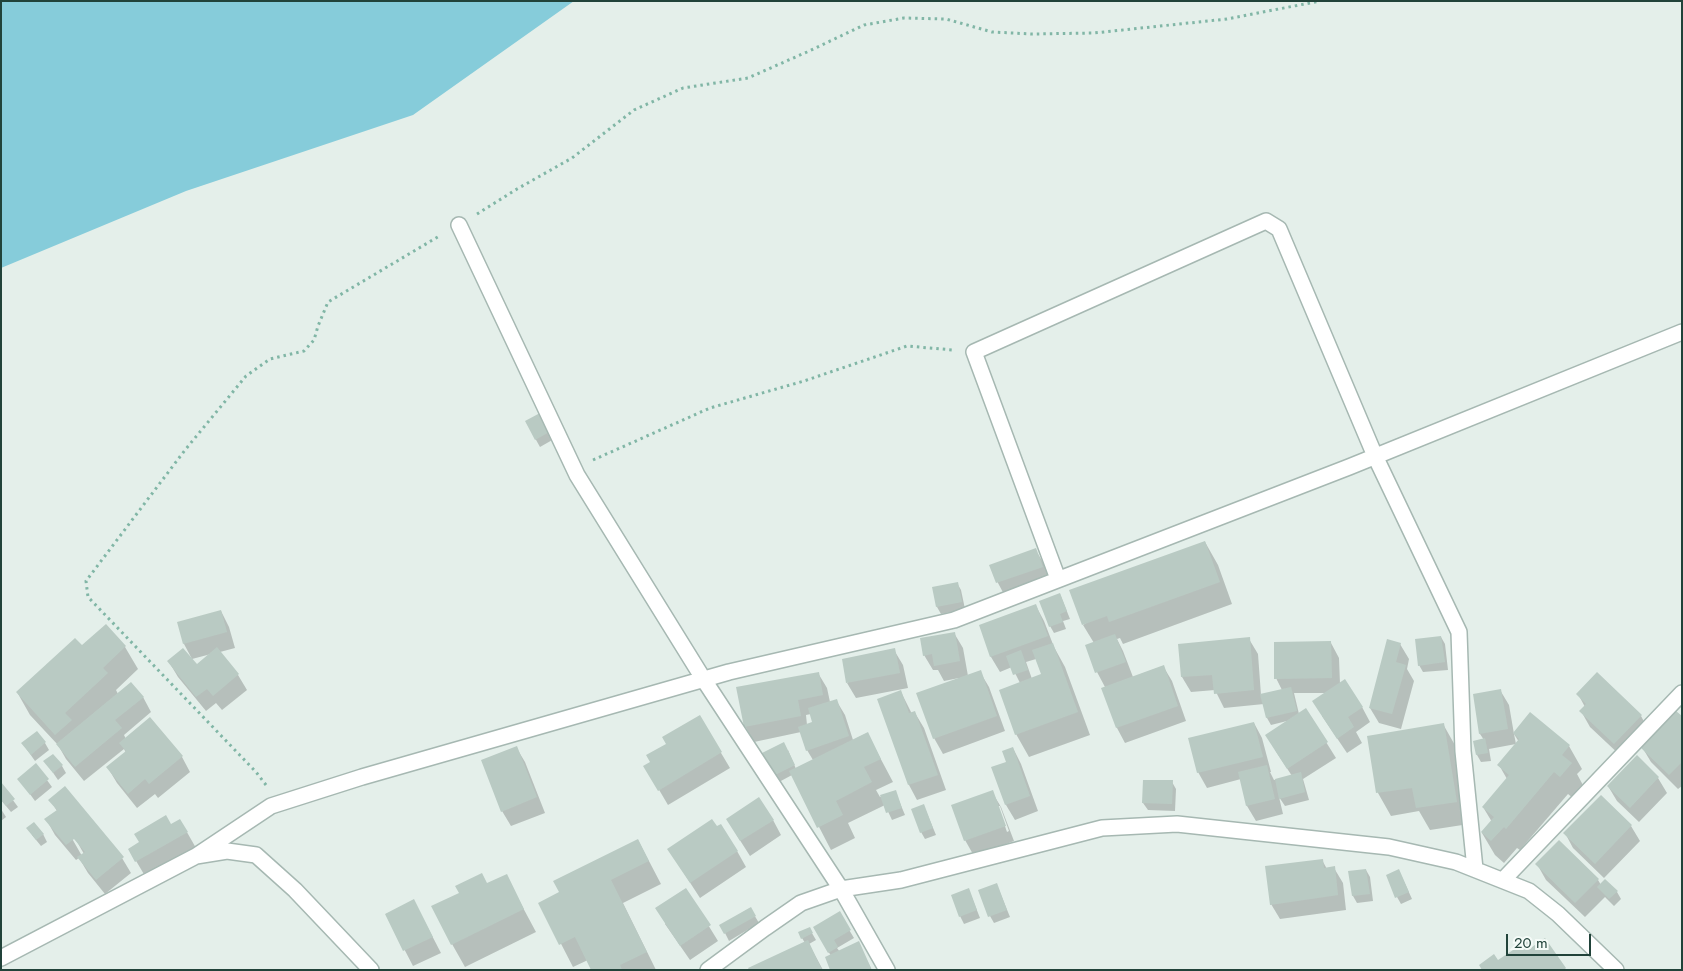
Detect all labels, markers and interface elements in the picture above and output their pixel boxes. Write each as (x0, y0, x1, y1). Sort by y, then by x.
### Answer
scale bar (1508, 924, 1593, 956)
text: 20 m (1514, 932, 1548, 954)

